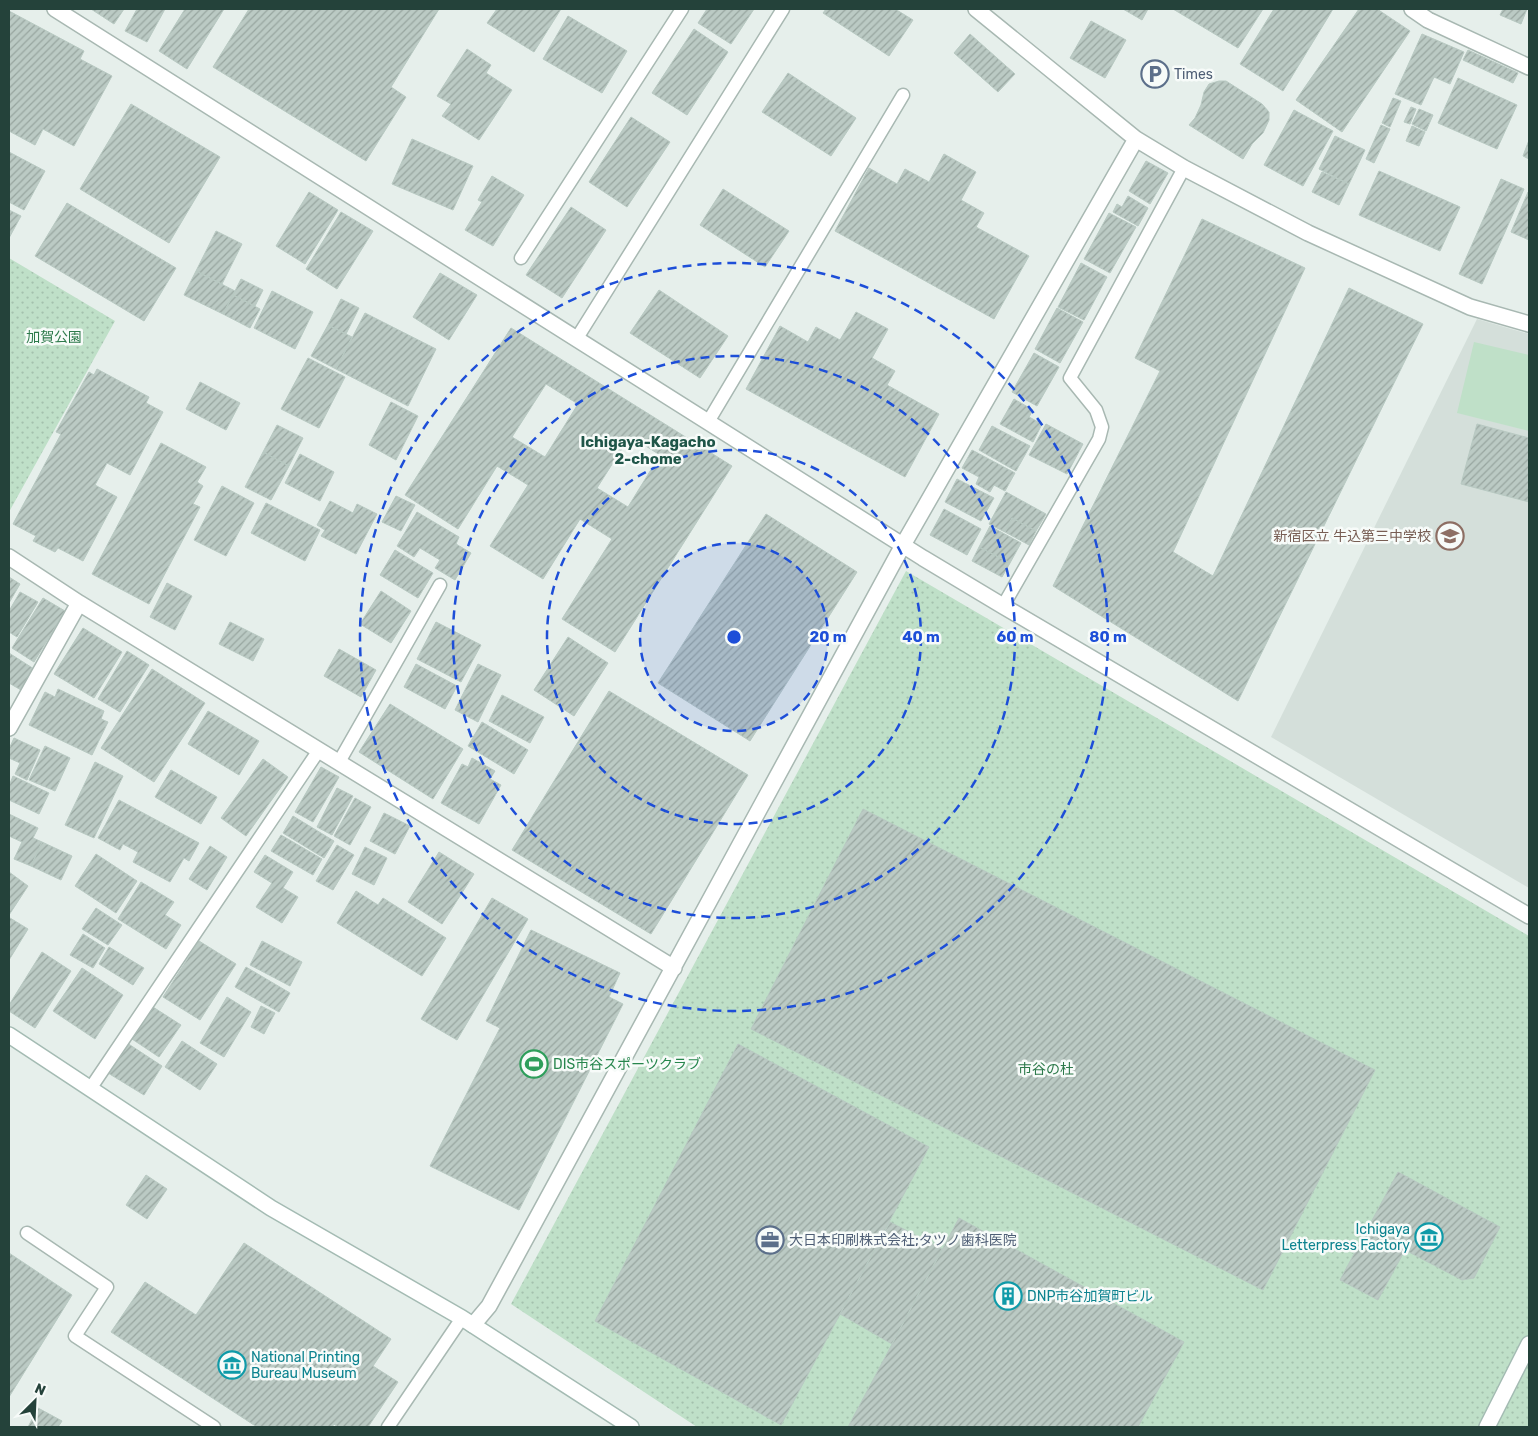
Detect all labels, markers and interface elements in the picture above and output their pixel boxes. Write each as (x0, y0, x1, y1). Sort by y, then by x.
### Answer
parking icon: Times (1140, 59, 1170, 89)
place label: Times (1174, 66, 1213, 83)
park label: 加賀公園 (26, 329, 82, 346)
district label: Ichigaya-Kagacho 2-chome (580, 433, 716, 468)
school or university icon: 新宿区立 牛込第三中学校 (1435, 521, 1465, 551)
place label: 新宿区立 牛込第三中学校 (1274, 528, 1431, 545)
centre of rings (725, 628, 743, 646)
text: 20 m (810, 628, 846, 646)
text: 40 m (902, 628, 940, 646)
text: 60 m (997, 628, 1033, 646)
text: 80 m (1089, 628, 1127, 646)
sports icon: DIS市谷スポーツクラブ (519, 1049, 549, 1079)
place label: DIS市谷スポーツクラブ (553, 1056, 701, 1073)
park label: 市谷の杜 (1018, 1061, 1074, 1078)
place label: Ichigaya Letterpress Factory (1281, 1221, 1410, 1254)
museum icon: Ichigaya Letterpress Factory (1414, 1222, 1444, 1252)
office icon: 大日本印刷株式会社;タツノ歯科医院 (755, 1225, 785, 1255)
place label: 大日本印刷株式会社;タツノ歯科医院 (789, 1232, 1017, 1249)
building icon: DNP市谷加賀町ビル (993, 1281, 1023, 1311)
place label: DNP市谷加賀町ビル (1027, 1288, 1153, 1305)
place label: National Printing Bureau Museum (251, 1349, 360, 1382)
museum icon: National Printing Bureau Museum (217, 1350, 247, 1380)
north arrow (10, 1376, 60, 1426)
text: N (32, 1380, 48, 1399)

